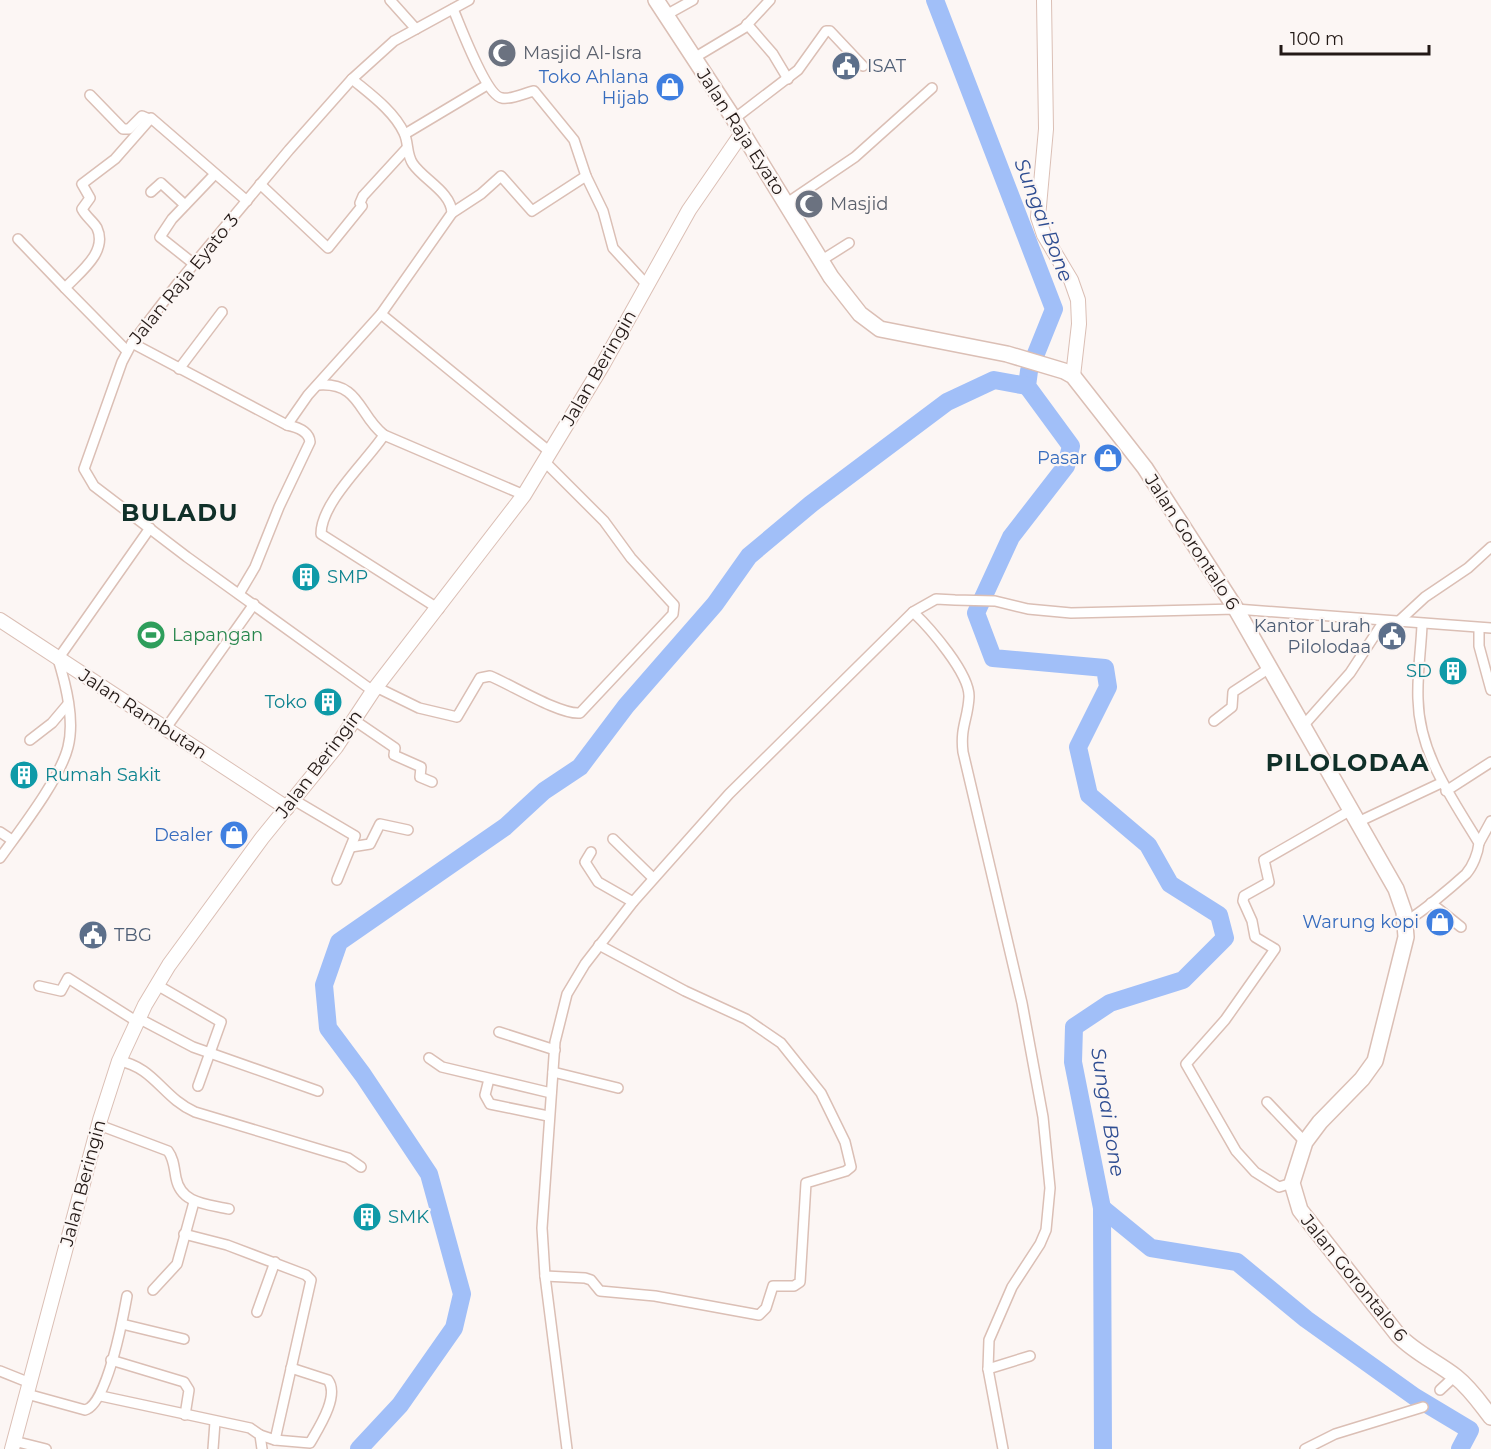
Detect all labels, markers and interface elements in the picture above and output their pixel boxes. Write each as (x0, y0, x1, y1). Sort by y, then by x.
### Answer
scale bar (1281, 18, 1430, 56)
text: 100 m (1290, 28, 1344, 50)
mosque icon: Masjid Al-Isra (486, 37, 518, 69)
place label: Masjid Al-Isra (523, 42, 642, 64)
public building icon: ISAT (830, 50, 862, 82)
place label: ISAT (867, 55, 907, 77)
street label: Jalan Raja Eyato (691, 64, 790, 199)
place label: Toko Ahlana Hijab (539, 66, 649, 109)
shop icon: Toko Ahlana Hijab (654, 71, 686, 103)
water label: Sungai Bone (1009, 155, 1079, 285)
mosque icon: Masjid (793, 188, 825, 220)
place label: Masjid (830, 193, 889, 215)
street label: Jalan Raja Eyato 3 (124, 210, 243, 349)
street label: Jalan Beringin (557, 306, 641, 431)
shop icon: Pasar (1092, 442, 1124, 474)
place label: Pasar (1037, 447, 1087, 469)
street label: Jalan Gorontalo 6 (1139, 469, 1244, 614)
district label: BULADU (121, 498, 239, 527)
building icon: SMP (290, 561, 322, 593)
place label: SMP (327, 566, 368, 588)
place label: Kantor Lurah Pilolodaa (1254, 615, 1371, 658)
sports icon: Lapangan (135, 619, 167, 651)
public building icon: Kantor Lurah Pilolodaa (1376, 620, 1408, 652)
place label: Lapangan (172, 624, 263, 646)
building icon: SD (1437, 655, 1469, 687)
place label: SD (1406, 660, 1432, 682)
street label: Jalan Rambutan (74, 664, 211, 764)
building icon: Toko (312, 686, 344, 718)
place label: Toko (265, 691, 307, 713)
street label: Jalan Beringin (271, 706, 367, 823)
district label: PILOLODAA (1266, 748, 1430, 777)
building icon: Rumah Sakit (8, 759, 40, 791)
place label: Rumah Sakit (45, 764, 161, 786)
shop icon: Dealer (218, 819, 250, 851)
place label: Dealer (154, 824, 213, 846)
shop icon: Warung kopi (1424, 906, 1456, 938)
place label: Warung kopi (1302, 911, 1419, 933)
public building icon: TBG (77, 919, 109, 951)
place label: TBG (114, 924, 152, 946)
water label: Sungai Bone (1086, 1046, 1130, 1178)
street label: Jalan Beringin (55, 1117, 110, 1250)
building icon: SMK (351, 1201, 383, 1233)
place label: SMK (388, 1206, 429, 1228)
street label: Jalan Gorontalo 6 (1295, 1209, 1412, 1346)

